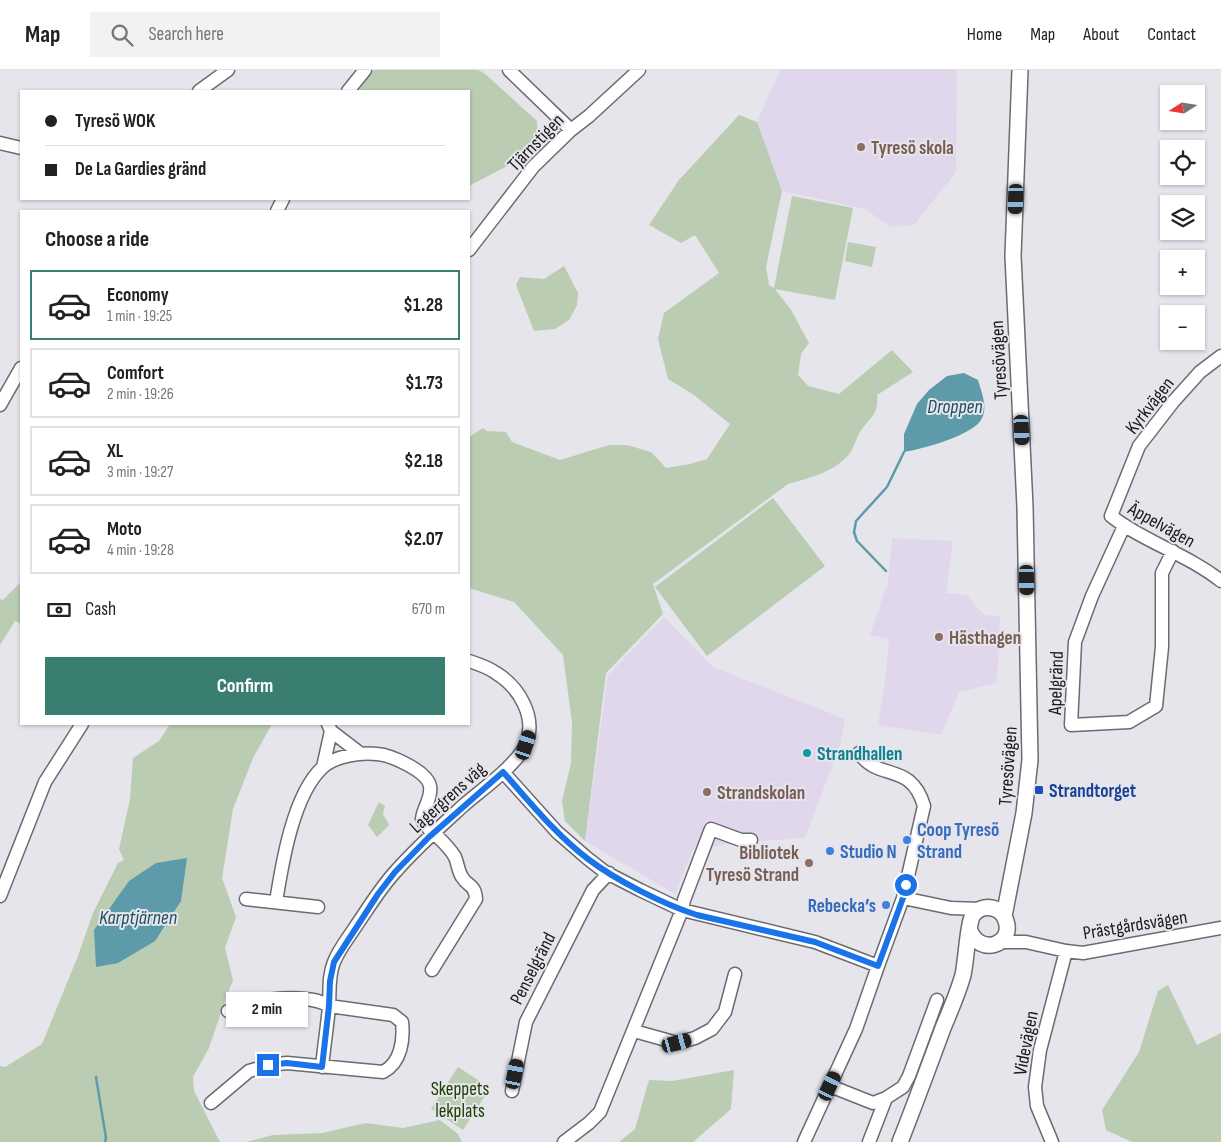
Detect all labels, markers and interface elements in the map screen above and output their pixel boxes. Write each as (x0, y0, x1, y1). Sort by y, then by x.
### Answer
search box (90, 12, 440, 57)
text: Map (25, 20, 60, 49)
icon: search (108, 21, 136, 49)
text: Search here (148, 23, 224, 46)
text: Home (967, 24, 1002, 45)
text: Map (1030, 24, 1055, 45)
text: About (1083, 24, 1119, 45)
text: Contact (1147, 24, 1196, 45)
north arrow (1160, 85, 1205, 130)
map controls (1160, 85, 1205, 350)
street label: Tjärnstigen (503, 109, 569, 177)
text: Tyresö WOK (75, 110, 155, 133)
place label: Tyresö skola (871, 137, 954, 160)
button: locate (1160, 140, 1205, 185)
marker: Tyresö skola (855, 141, 867, 153)
text: De La Gardies gränd (75, 158, 206, 181)
car (1007, 184, 1024, 214)
button: layers (1160, 195, 1205, 240)
text: Choose a ride (45, 226, 149, 253)
button: + (1160, 250, 1205, 295)
icon: car (47, 283, 92, 328)
text: Economy (107, 284, 169, 307)
text: $1.28 (403, 294, 443, 317)
button: − (1160, 305, 1205, 350)
text: 1 min · 19:25 (107, 307, 172, 326)
street label: Tyresövägen (986, 320, 1013, 400)
icon: car (47, 361, 92, 406)
text: Comfort (107, 362, 164, 385)
text: $1.73 (405, 372, 443, 395)
street label: Kyrkvägen (1121, 373, 1180, 439)
text: 2 min · 19:26 (107, 385, 174, 404)
water label: Droppen (927, 395, 983, 419)
car (1013, 415, 1030, 445)
icon: car (47, 439, 92, 484)
text: XL (107, 440, 123, 463)
text: $2.18 (404, 450, 443, 473)
text: 3 min · 19:27 (107, 463, 173, 482)
street label: Äppelvägen (1123, 497, 1199, 553)
icon: car (47, 517, 92, 562)
text: Moto (107, 518, 142, 541)
text: $2.07 (404, 528, 443, 551)
text: 4 min · 19:28 (107, 541, 174, 560)
car (1019, 565, 1034, 595)
icon: cash (45, 596, 73, 624)
text: Cash (85, 598, 116, 621)
text: 670 m (412, 600, 445, 619)
place label: Hästhagen (949, 627, 1021, 650)
marker: Hästhagen (933, 631, 945, 643)
street label: Apelgränd (1044, 651, 1069, 716)
button: Confirm (45, 657, 445, 715)
street label: Tyresövägen (994, 726, 1023, 806)
car (514, 728, 537, 762)
place label: Strandhallen (817, 743, 902, 766)
marker: Strandhallen (801, 747, 813, 759)
street label: Lagergrens väg (405, 758, 491, 838)
place label: Strandtorget (1049, 780, 1136, 803)
place label: Strandskolan (717, 782, 805, 805)
marker: Strandtorget (1033, 784, 1045, 796)
marker: Strandskolan (701, 786, 713, 798)
place label: Coop Tyresö Strand (917, 819, 999, 864)
marker: Coop Tyresö Strand (901, 834, 913, 846)
place label: Studio N (840, 841, 897, 864)
place label: Bibliotek Tyresö Strand (706, 842, 799, 887)
marker: Studio N (824, 845, 836, 857)
marker: Bibliotek Tyresö Strand (803, 857, 815, 869)
route start (895, 874, 917, 896)
place label: Rebecka’s (808, 895, 876, 918)
marker: Rebecka’s (880, 899, 892, 911)
water label: Karptjärnen (99, 906, 177, 930)
street label: Prästgårdsvägen (1081, 906, 1189, 945)
street label: Penselgränd (505, 929, 561, 1009)
callout: 2 min (227, 992, 309, 1028)
text: 2 min (252, 1000, 282, 1019)
street label: Videvägen (1009, 1009, 1044, 1077)
car (660, 1032, 693, 1054)
route end (257, 1054, 279, 1076)
car (504, 1058, 525, 1090)
car (816, 1069, 843, 1103)
park label: Skeppets lekplats (431, 1078, 489, 1123)

